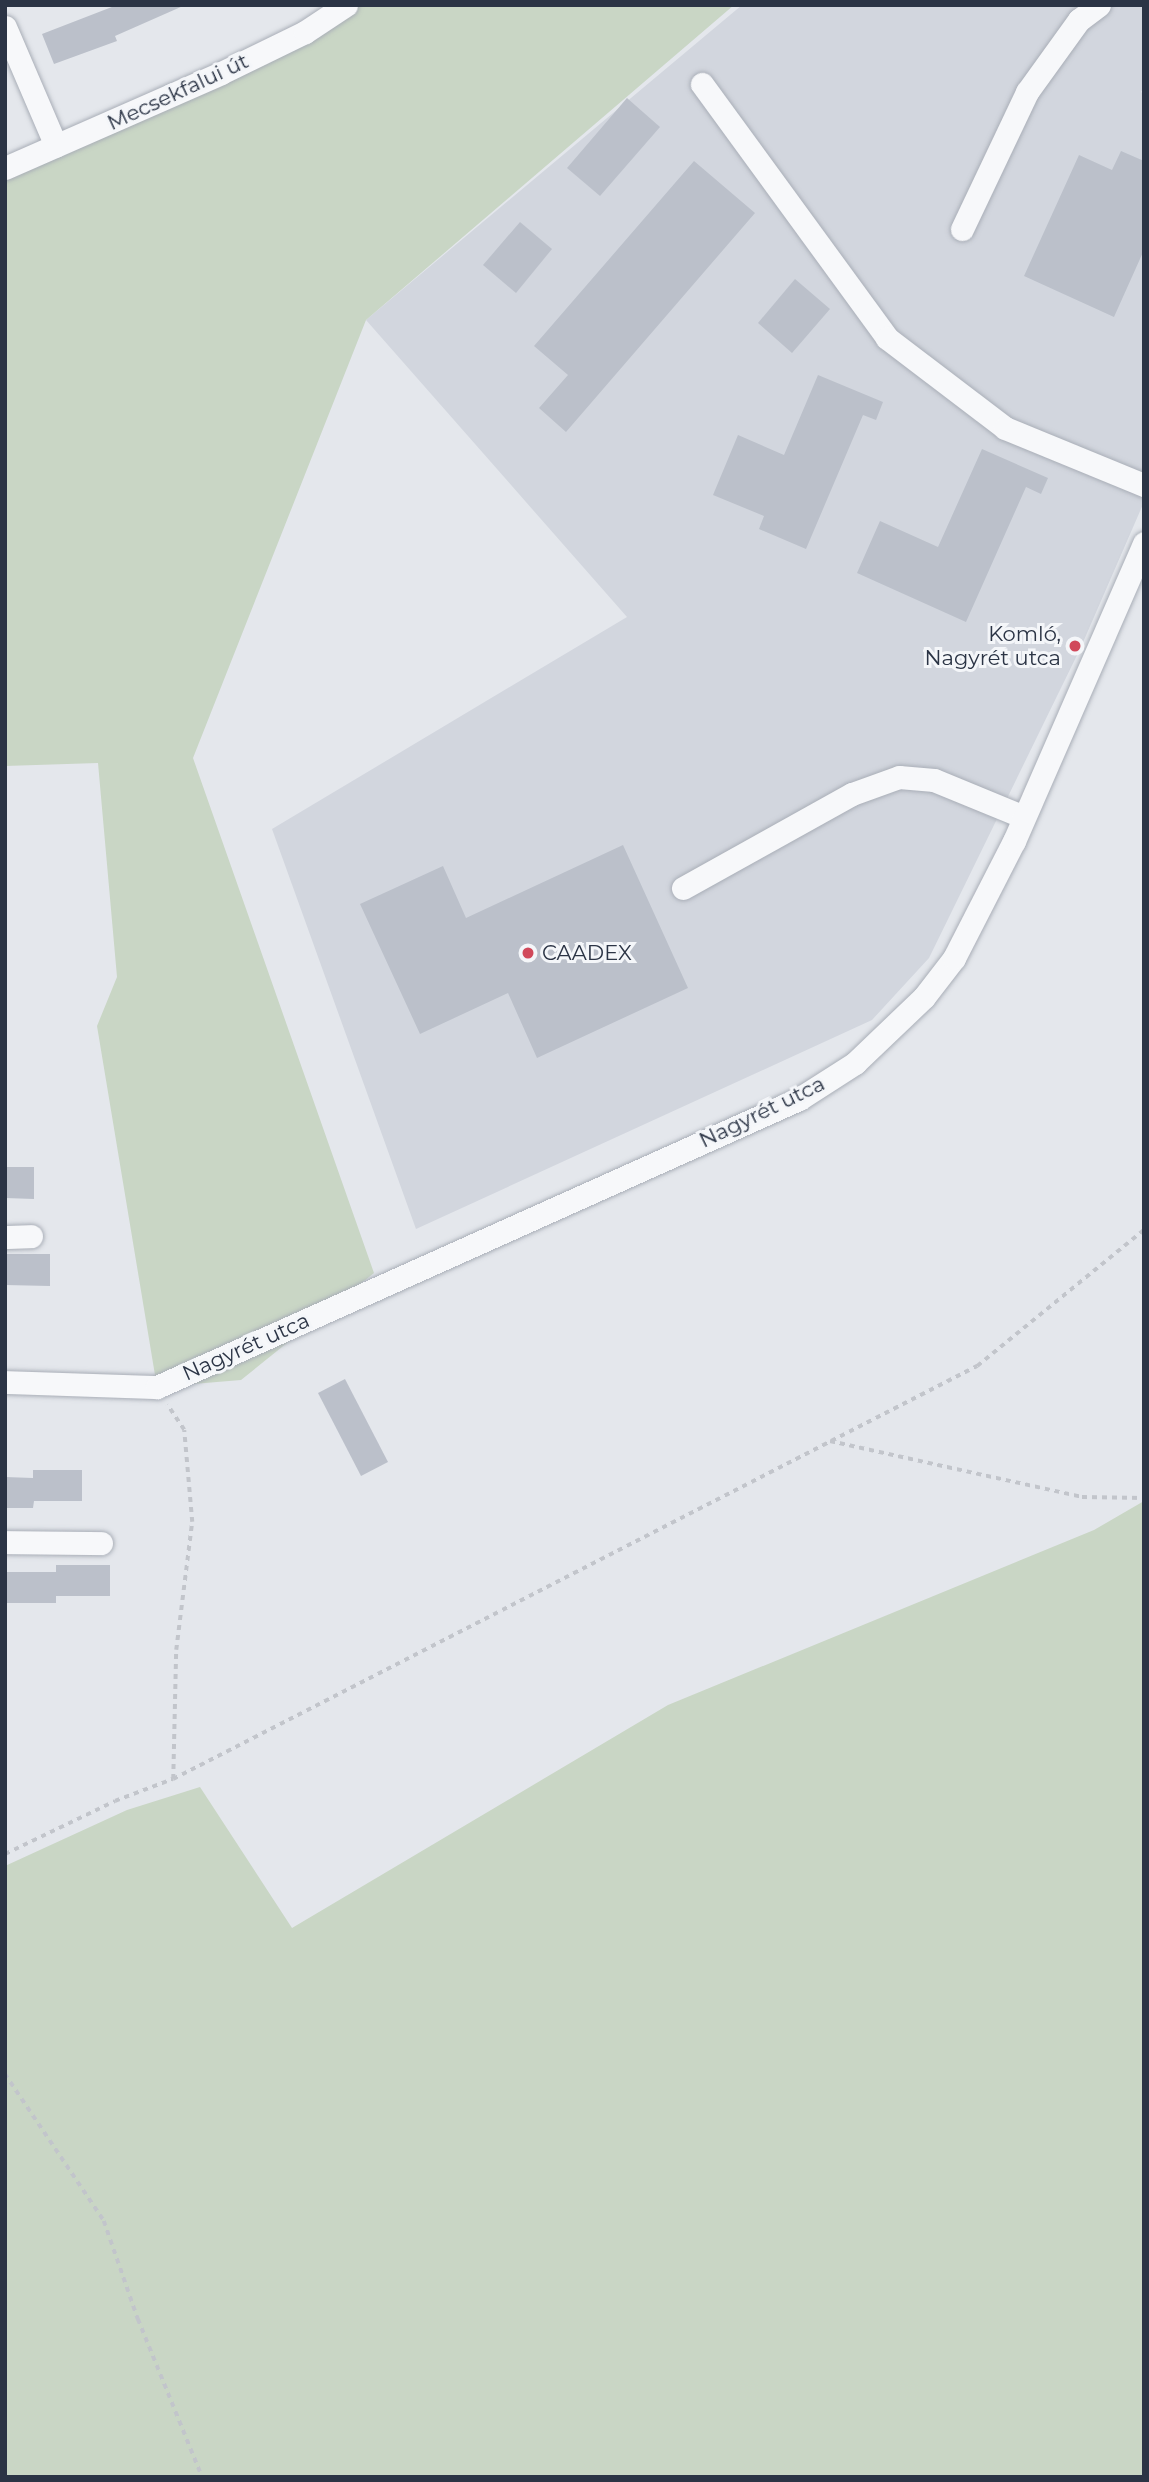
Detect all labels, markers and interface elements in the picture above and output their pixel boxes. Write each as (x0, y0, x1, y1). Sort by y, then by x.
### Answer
street label: Mecsekfalui út (103, 48, 253, 136)
place label: Komló, Nagyrét utca (925, 621, 1061, 671)
marker: Komló, Nagyrét utca (1067, 638, 1083, 654)
place label: CAADEX (542, 940, 632, 966)
marker: CAADEX (520, 945, 536, 961)
street label: Nagyrét utca (695, 1071, 829, 1153)
street label: Nagyrét utca (179, 1308, 313, 1386)

